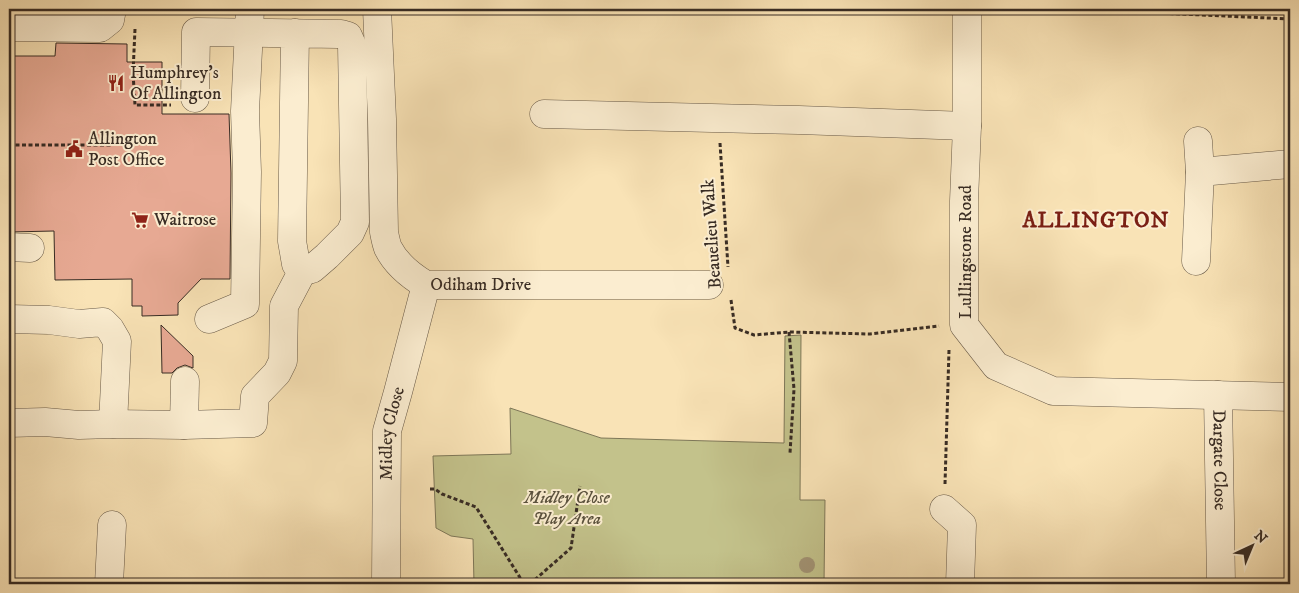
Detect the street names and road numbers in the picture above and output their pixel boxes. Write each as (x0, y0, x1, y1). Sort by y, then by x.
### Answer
street label: Beauelieu Walk (697, 178, 727, 290)
street label: Lullingstone Road (955, 185, 977, 319)
street label: Odiham Drive (430, 274, 531, 296)
street label: Midley Close (376, 384, 410, 481)
street label: Dargate Close (1207, 409, 1231, 511)

